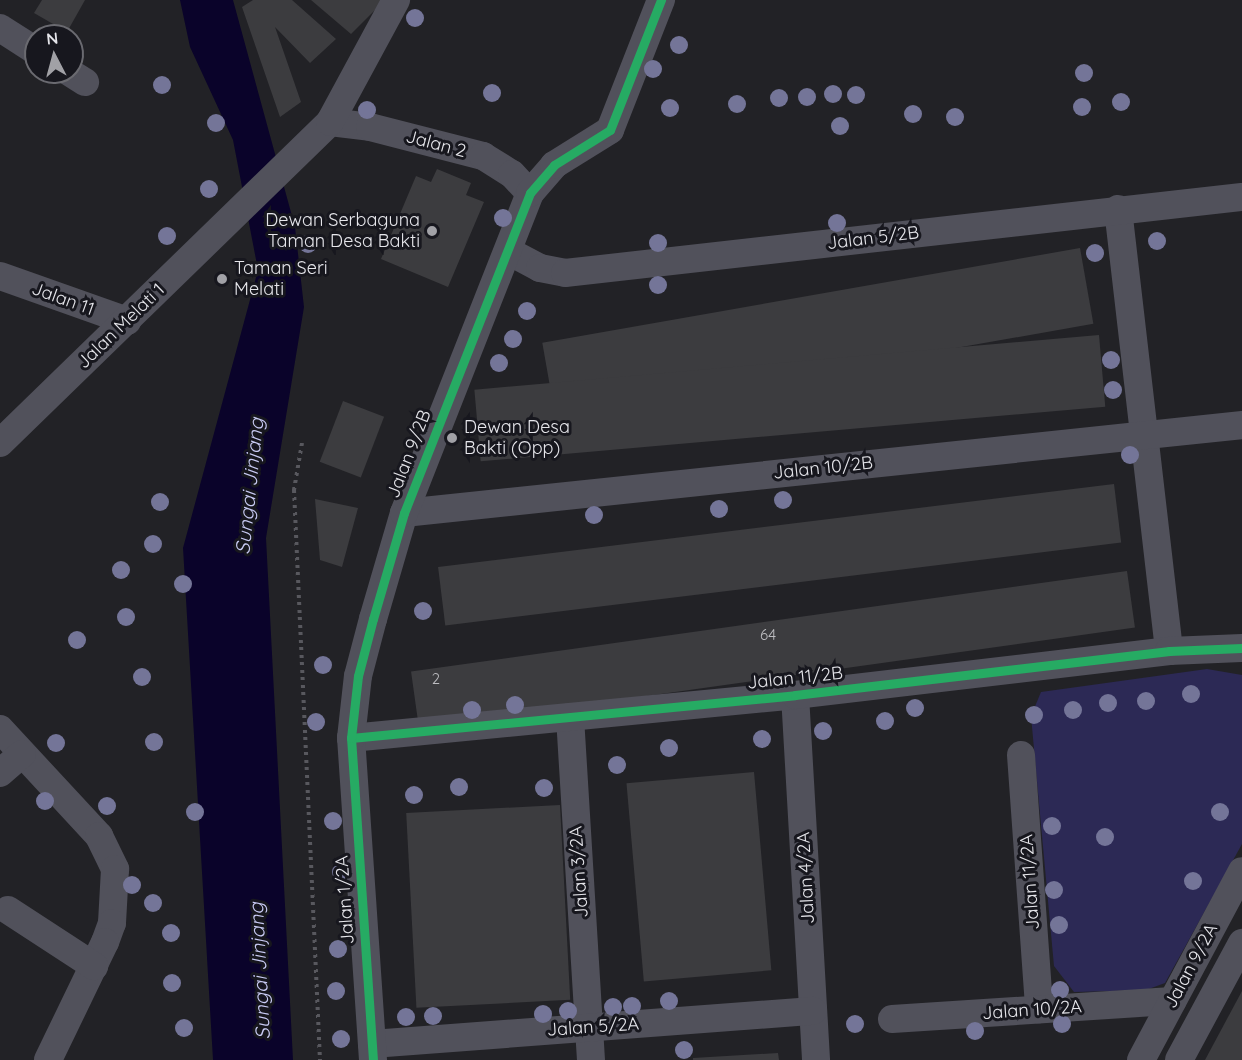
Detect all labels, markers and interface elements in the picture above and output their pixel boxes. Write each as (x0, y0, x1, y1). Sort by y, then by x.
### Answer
north arrow (24, 24, 84, 84)
text: N (45, 28, 59, 49)
street label: Jalan 2 (403, 126, 469, 162)
place label: Dewan Serbaguna Taman Desa Bakti (265, 210, 420, 252)
street label: Jalan 5/2B (826, 222, 920, 254)
marker: Dewan Serbaguna Taman Desa Bakti (425, 224, 439, 238)
place label: Taman Seri Melati (234, 258, 328, 300)
marker: Taman Seri Melati (215, 272, 229, 286)
street label: Jalan 11 (29, 278, 97, 320)
street label: Jalan Melati 1 (73, 279, 169, 373)
street label: Jalan 9/2B (382, 407, 436, 501)
water label: Sungai Jinjang (230, 416, 268, 556)
place label: Dewan Desa Bakti (Opp) (464, 417, 570, 460)
marker: Dewan Desa Bakti (Opp) (445, 431, 459, 445)
street label: Jalan 10/2B (772, 452, 874, 484)
house number: 64 (760, 626, 776, 644)
street label: Jalan 11/2B (746, 662, 844, 694)
house number: 2 (432, 670, 440, 688)
street label: Jalan 3/2A (565, 825, 593, 919)
street label: Jalan 4/2A (793, 831, 819, 925)
street label: Jalan 11/2A (1016, 833, 1044, 931)
street label: Jalan 1/2A (331, 855, 359, 945)
water label: Sungai Jinjang (243, 902, 275, 1040)
street label: Jalan 9/2A (1160, 920, 1222, 1012)
street label: Jalan 10/2A (981, 996, 1083, 1024)
street label: Jalan 5/2A (546, 1013, 640, 1041)

